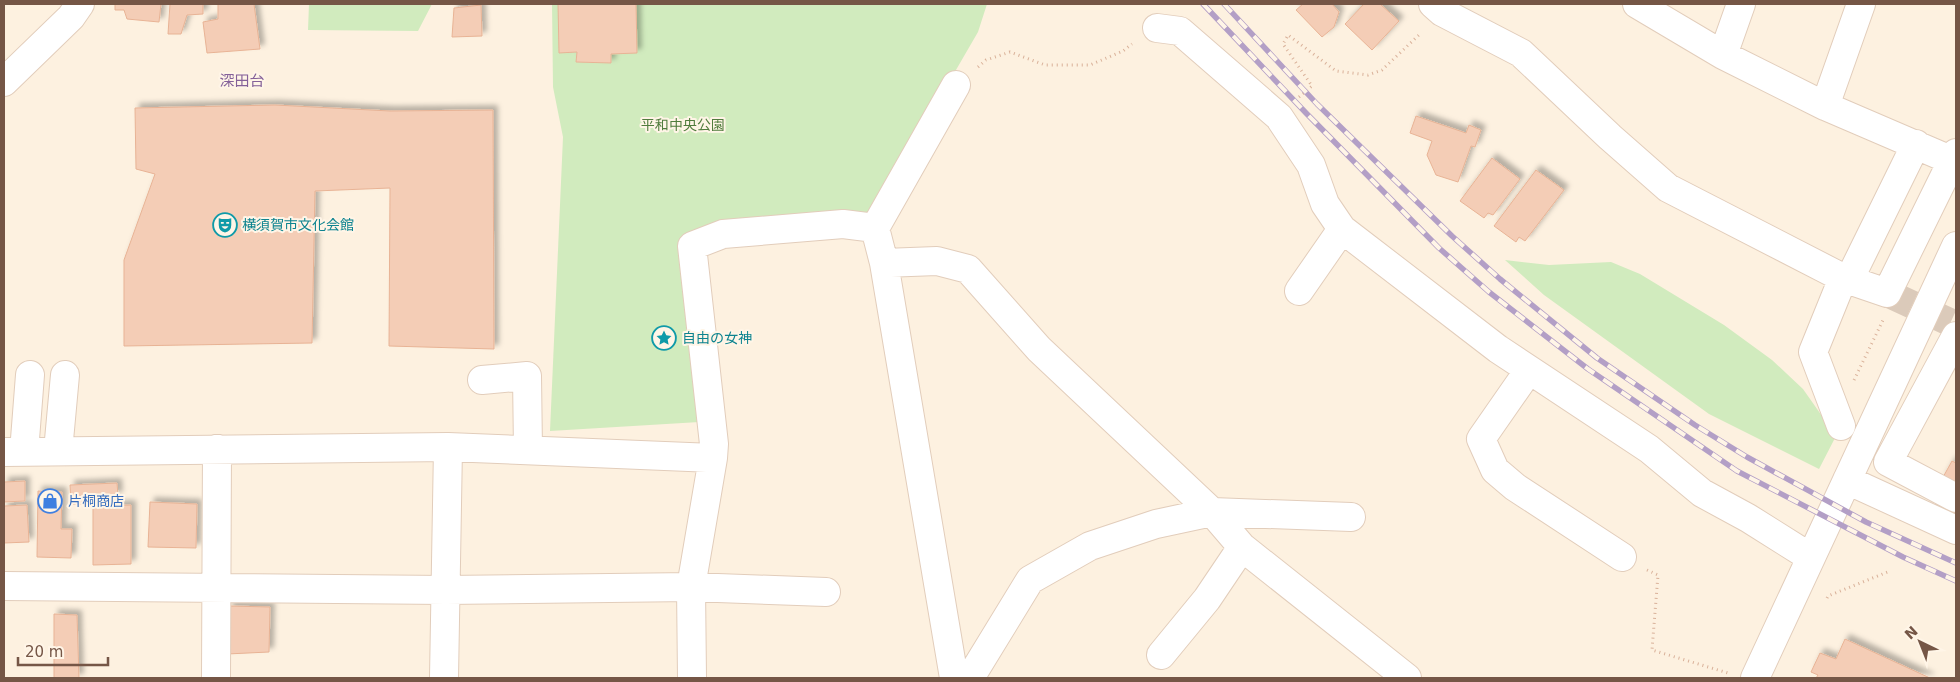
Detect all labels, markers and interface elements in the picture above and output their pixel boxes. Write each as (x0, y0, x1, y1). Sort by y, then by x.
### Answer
district label: 深田台 (219, 72, 265, 90)
park label: 平和中央公園 (641, 117, 725, 133)
theatre icon: 横須賀市文化会館 (212, 212, 238, 238)
place label: 横須賀市文化会館 (242, 217, 354, 233)
place icon: 自由の女神 (651, 325, 677, 351)
place label: 自由の女神 (682, 330, 752, 346)
shop icon: 片桐商店 (37, 488, 63, 514)
place label: 片桐商店 (68, 493, 124, 509)
north arrow (1895, 617, 1945, 667)
text: N (1901, 623, 1921, 642)
scale bar (18, 634, 108, 666)
text: 20 m (25, 643, 63, 661)

